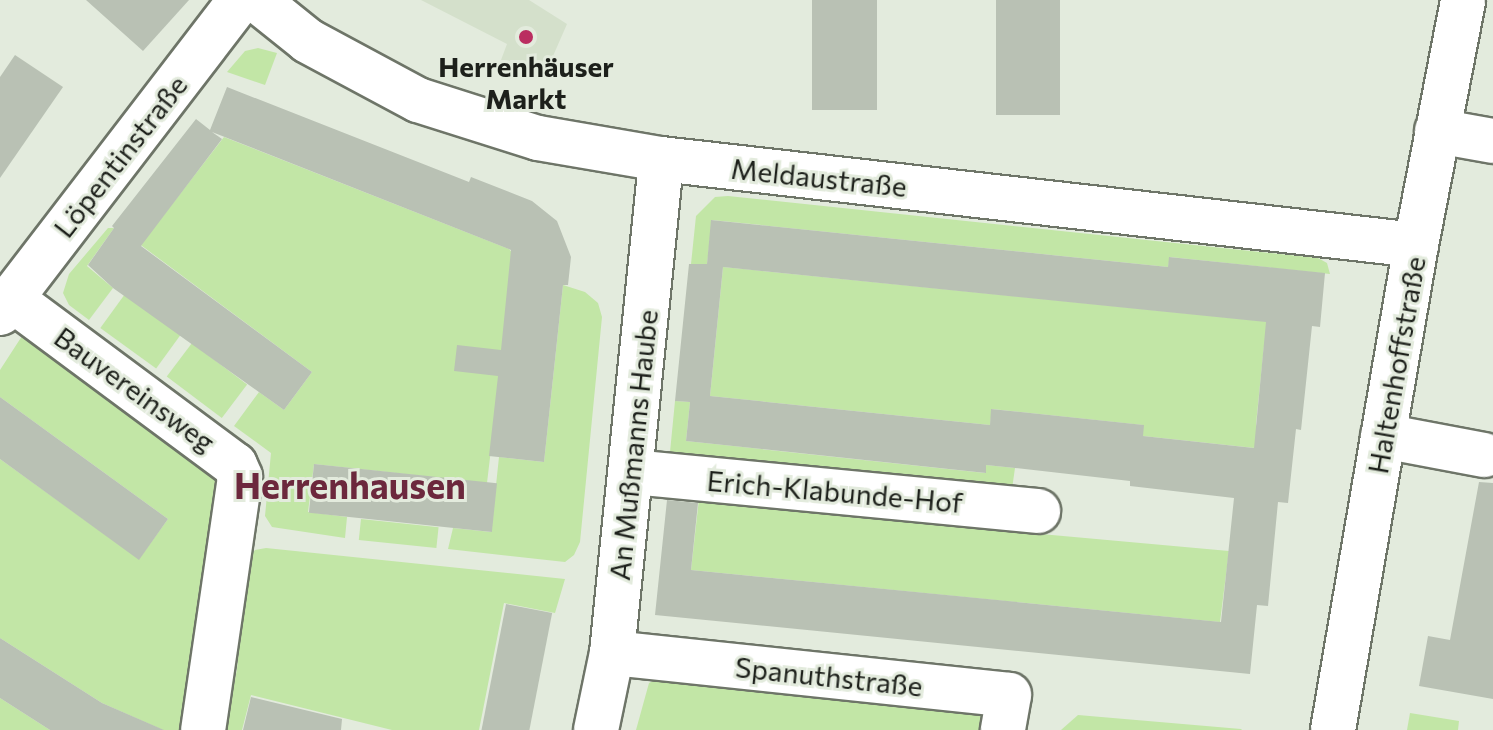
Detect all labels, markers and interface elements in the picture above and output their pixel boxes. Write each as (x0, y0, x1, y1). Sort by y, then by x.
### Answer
marker: Herrenhäuser Markt (517, 28, 535, 46)
place label: Herrenhäuser Markt (438, 49, 614, 115)
street label: Löpentinstraße (46, 68, 194, 244)
street label: Meldaustraße (729, 151, 909, 203)
street label: Haltenhoffstraße (1360, 254, 1432, 476)
street label: An Mußmanns Haube (602, 308, 664, 582)
street label: Bauvereinsweg (48, 320, 222, 458)
district label: Herrenhausen (234, 463, 466, 507)
street label: Erich-Klabunde-Hof (706, 463, 964, 519)
street label: Spanuthstraße (734, 649, 924, 703)

